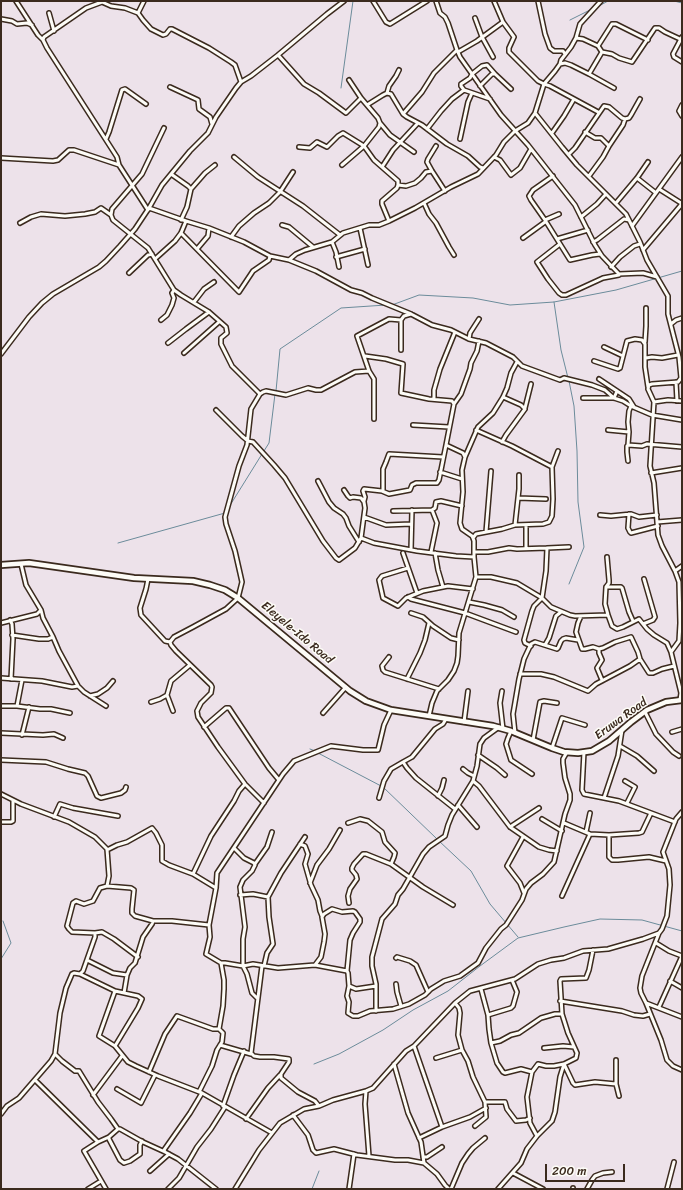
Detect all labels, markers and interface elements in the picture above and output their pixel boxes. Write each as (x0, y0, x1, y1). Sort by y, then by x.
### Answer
street label: Eleyele-Ido Road (258, 599, 336, 667)
street label: Eruwa Road (592, 695, 650, 743)
scale bar (547, 1156, 627, 1182)
text: 200 m (552, 1160, 586, 1182)

